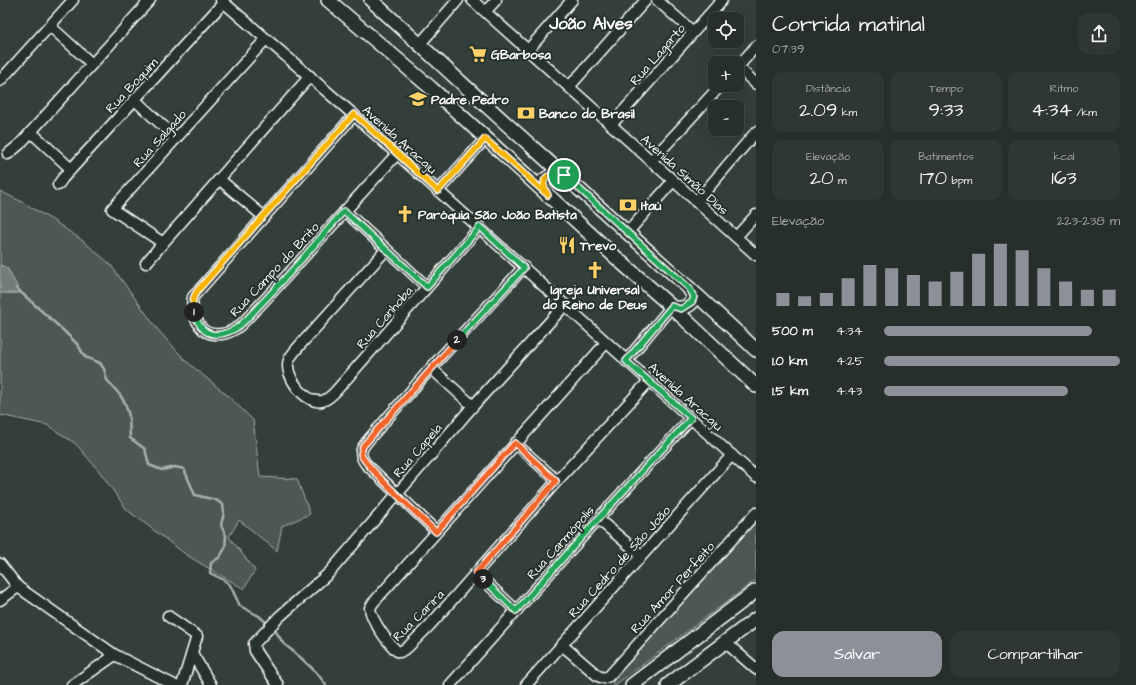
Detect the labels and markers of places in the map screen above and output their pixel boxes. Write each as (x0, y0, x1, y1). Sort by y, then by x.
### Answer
supermarket icon: GBarbosa (468, 44, 488, 64)
place label: GBarbosa (491, 46, 551, 64)
school or university icon: Padre Pedro (408, 89, 428, 109)
place label: Padre Pedro (431, 91, 509, 109)
bank icon: Banco do Brasil (516, 103, 536, 123)
place label: Banco do Brasil (539, 105, 635, 123)
pin (547, 158, 581, 192)
bank icon: Itaú (618, 195, 638, 215)
place label: Itaú (641, 197, 662, 215)
church icon: Paróquia São João Batista (395, 204, 415, 224)
place label: Paróquia São João Batista (418, 206, 577, 225)
restaurant icon: Trevo (557, 235, 577, 255)
place label: Trevo (579, 237, 617, 255)
church icon: Igreja Universal do Reino de Deus (585, 260, 605, 280)
place label: Igreja Universal do Reino de Deus (542, 281, 647, 314)
pin: 1 (184, 302, 204, 322)
pin: 2 (447, 330, 467, 350)
pin: 3 (473, 569, 493, 589)

